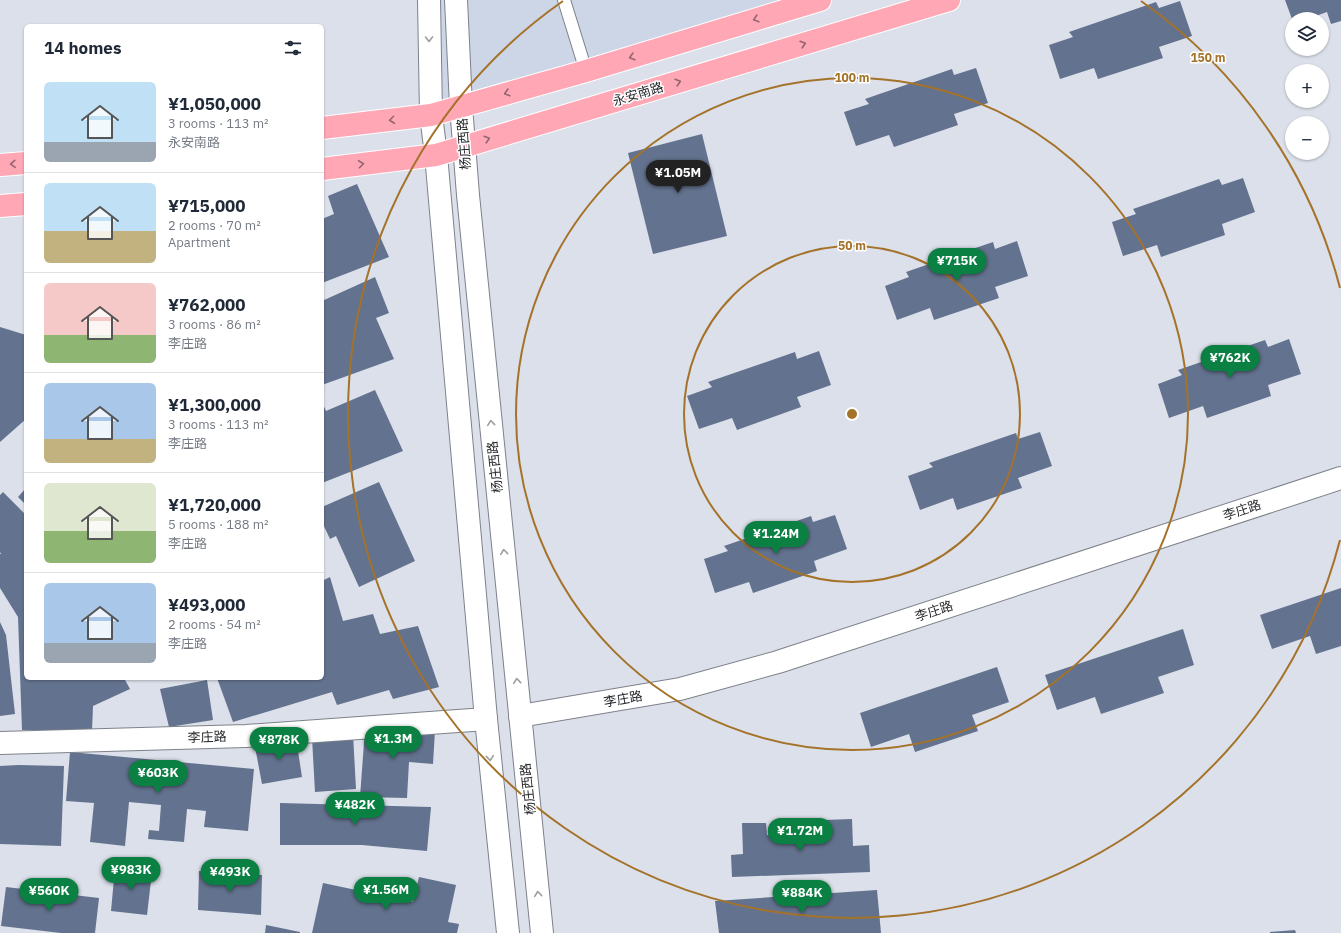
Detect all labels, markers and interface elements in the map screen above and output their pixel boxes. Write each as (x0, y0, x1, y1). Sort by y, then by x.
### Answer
map controls (1285, 12, 1329, 160)
button: layers (1285, 12, 1329, 56)
one-way arrow (753, 14, 760, 23)
one-way arrow (425, 36, 433, 42)
text: 14 homes (44, 37, 121, 59)
icon: filters (282, 37, 304, 59)
one-way arrow (799, 40, 806, 49)
text: 150 m (1190, 50, 1226, 65)
one-way arrow (628, 52, 635, 61)
button: + (1285, 64, 1329, 108)
text: 100 m (834, 70, 870, 85)
street label: 永安南路 (611, 78, 665, 110)
one-way arrow (675, 78, 682, 87)
one-way arrow (503, 88, 510, 97)
text: ¥1,050,000 (168, 93, 261, 115)
icon: home (76, 98, 124, 146)
text: 3 rooms · 113 m² (168, 115, 269, 132)
one-way arrow (389, 115, 395, 124)
button: − (1285, 116, 1329, 160)
street label: 杨庄西路 (454, 117, 474, 171)
text: 永安南路 (168, 134, 220, 151)
one-way arrow (483, 135, 490, 144)
one-way arrow (10, 160, 16, 169)
one-way arrow (358, 160, 364, 169)
pin: ¥1.05M (645, 160, 711, 194)
text: ¥1.05M (655, 164, 701, 181)
text: ¥715,000 (168, 195, 246, 217)
icon: home (76, 199, 124, 247)
text: 2 rooms · 70 m² (168, 217, 261, 234)
text: Apartment (168, 234, 231, 251)
text: 50 m (838, 238, 866, 253)
pin: ¥715K (929, 248, 985, 282)
text: ¥715K (937, 252, 977, 269)
text: ¥762,000 (168, 294, 246, 316)
icon: home (76, 299, 124, 347)
text: 3 rooms · 86 m² (168, 316, 261, 333)
text: 李庄路 (168, 335, 207, 352)
pin: ¥762K (1202, 345, 1258, 379)
text: ¥762K (1210, 349, 1250, 366)
text: ¥1,300,000 (168, 394, 261, 416)
icon: home (76, 399, 124, 447)
centre of rings (845, 407, 859, 421)
text: 3 rooms · 113 m² (168, 416, 269, 433)
one-way arrow (486, 420, 495, 426)
text: 李庄路 (168, 435, 207, 452)
street label: 杨庄西路 (484, 440, 506, 494)
text: ¥1,720,000 (168, 494, 261, 516)
street label: 李庄路 (1221, 496, 1263, 524)
icon: home (76, 499, 124, 547)
text: 5 rooms · 188 m² (168, 516, 269, 533)
pin: ¥1.24M (743, 521, 809, 555)
text: ¥1.24M (753, 525, 799, 542)
text: 李庄路 (168, 535, 207, 552)
one-way arrow (499, 549, 508, 555)
text: ¥493,000 (168, 594, 246, 616)
street label: 李庄路 (913, 597, 955, 625)
icon: home (76, 599, 124, 647)
text: 2 rooms · 54 m² (168, 616, 261, 633)
text: 李庄路 (168, 635, 207, 652)
one-way arrow (512, 678, 521, 684)
street label: 李庄路 (602, 687, 644, 711)
pin: ¥1.3M (365, 726, 421, 760)
pin: ¥878K (251, 727, 307, 761)
street label: 李庄路 (187, 728, 227, 746)
text: ¥1.3M (374, 730, 412, 747)
text: ¥878K (259, 731, 299, 748)
one-way arrow (485, 754, 494, 761)
pin: ¥603K (130, 760, 186, 794)
street label: 杨庄西路 (517, 762, 539, 816)
text: ¥603K (138, 764, 178, 781)
pin: ¥482K (327, 792, 383, 826)
text: ¥482K (335, 796, 375, 813)
pin: ¥1.72M (767, 818, 833, 852)
text: ¥1.72M (777, 822, 823, 839)
pin: ¥983K (103, 857, 159, 891)
pin: ¥493K (202, 859, 258, 893)
text: ¥983K (111, 861, 151, 878)
text: ¥493K (210, 863, 250, 880)
pin: ¥1.56M (353, 877, 419, 911)
pin: ¥560K (21, 878, 77, 912)
pin: ¥884K (774, 880, 830, 914)
text: ¥1.56M (363, 881, 409, 898)
text: ¥560K (29, 882, 69, 899)
text: ¥884K (782, 884, 822, 901)
one-way arrow (534, 891, 543, 897)

